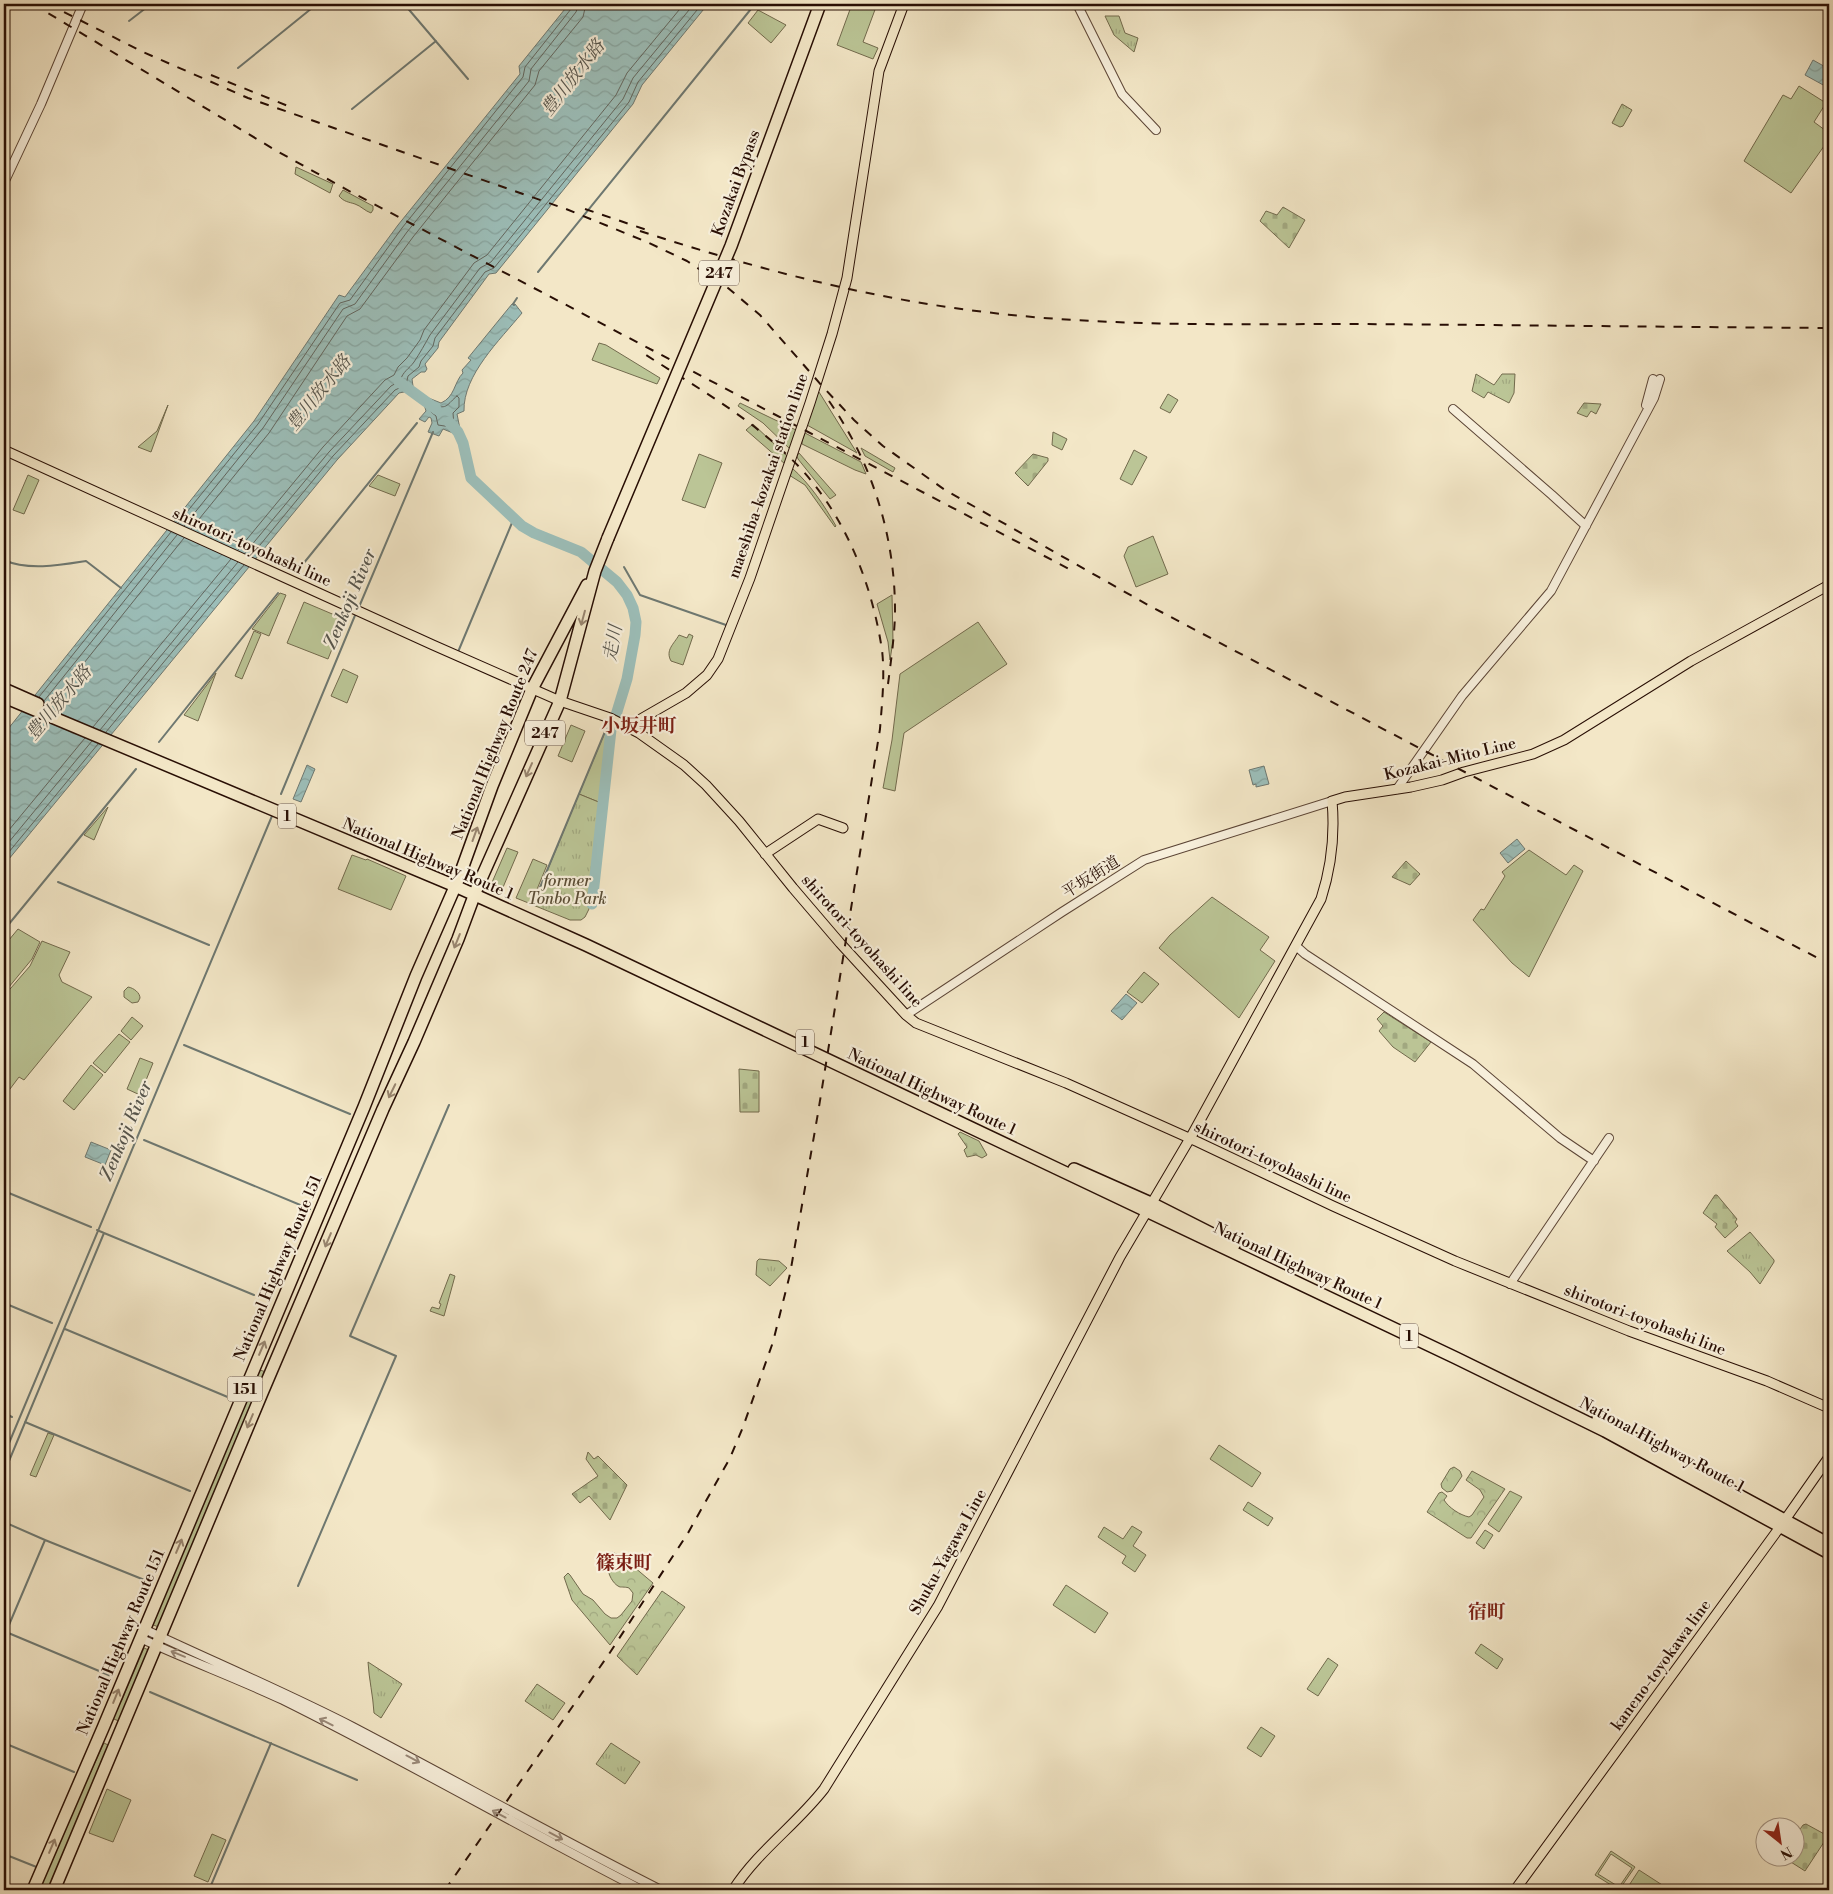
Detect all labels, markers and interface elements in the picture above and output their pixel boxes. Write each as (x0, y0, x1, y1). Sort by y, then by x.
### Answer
water label: 豊川放水路 (536, 34, 611, 121)
street label: Kozakai Bypass (707, 127, 765, 239)
road number: 247 (699, 260, 739, 286)
water label: 豊川放水路 (282, 349, 358, 435)
street label: maeshiba-kozakai station line (723, 371, 813, 581)
street label: shirotori-toyohashi line (170, 503, 334, 591)
water label: Zenkoji River (319, 545, 382, 653)
one-way arrow (577, 609, 587, 625)
water label: 走川 (599, 621, 628, 663)
street label: National Highway Route 247 (448, 646, 542, 842)
water label: 豊川放水路 (21, 660, 98, 745)
district label: 小坂井町 (601, 714, 677, 738)
road number: 247 (525, 720, 565, 746)
street label: Kozakai-Mito Line (1382, 733, 1518, 785)
one-way arrow (523, 762, 533, 777)
road number: 1 (278, 804, 296, 828)
street label: National Highway Route 1 (339, 814, 517, 904)
one-way arrow (471, 827, 480, 842)
street label: 平坂街道 (1059, 852, 1123, 902)
park label: former Tonbo Park (527, 871, 607, 909)
street label: shirotori-toyohashi line (797, 871, 927, 1011)
one-way arrow (452, 933, 461, 949)
road number: 1 (796, 1030, 814, 1054)
street label: National Highway Route 1 (844, 1044, 1020, 1140)
water label: Zenkoji River (95, 1077, 158, 1185)
one-way arrow (387, 1083, 397, 1098)
street label: shirotori-toyohashi line (1191, 1117, 1355, 1207)
street label: National Highway Route 151 (230, 1172, 326, 1364)
street label: National Highway Route 1 (1210, 1218, 1386, 1314)
one-way arrow (323, 1232, 333, 1247)
street label: shirotori-toyohashi line (1561, 1280, 1729, 1360)
road number: 1 (1400, 1324, 1418, 1348)
one-way arrow (258, 1341, 268, 1356)
road number: 151 (228, 1376, 262, 1402)
street label: National Highway Route 1 (1576, 1393, 1748, 1497)
one-way arrow (245, 1413, 254, 1428)
street label: Shuku-Yagawa Line (905, 1485, 991, 1619)
one-way arrow (174, 1539, 184, 1554)
street label: National Highway Route 151 (73, 1546, 169, 1738)
district label: 篠束町 (595, 1551, 653, 1575)
street label: kaneno-toyokawa line (1607, 1596, 1715, 1734)
district label: 宿町 (1468, 1600, 1506, 1624)
one-way arrow (171, 1649, 186, 1659)
one-way arrow (112, 1689, 122, 1704)
one-way arrow (318, 1717, 333, 1727)
one-way arrow (405, 1754, 420, 1764)
one-way arrow (492, 1809, 507, 1818)
north arrow (1756, 1816, 1806, 1866)
one-way arrow (548, 1832, 563, 1841)
one-way arrow (48, 1838, 57, 1854)
text: N (1777, 1842, 1795, 1863)

